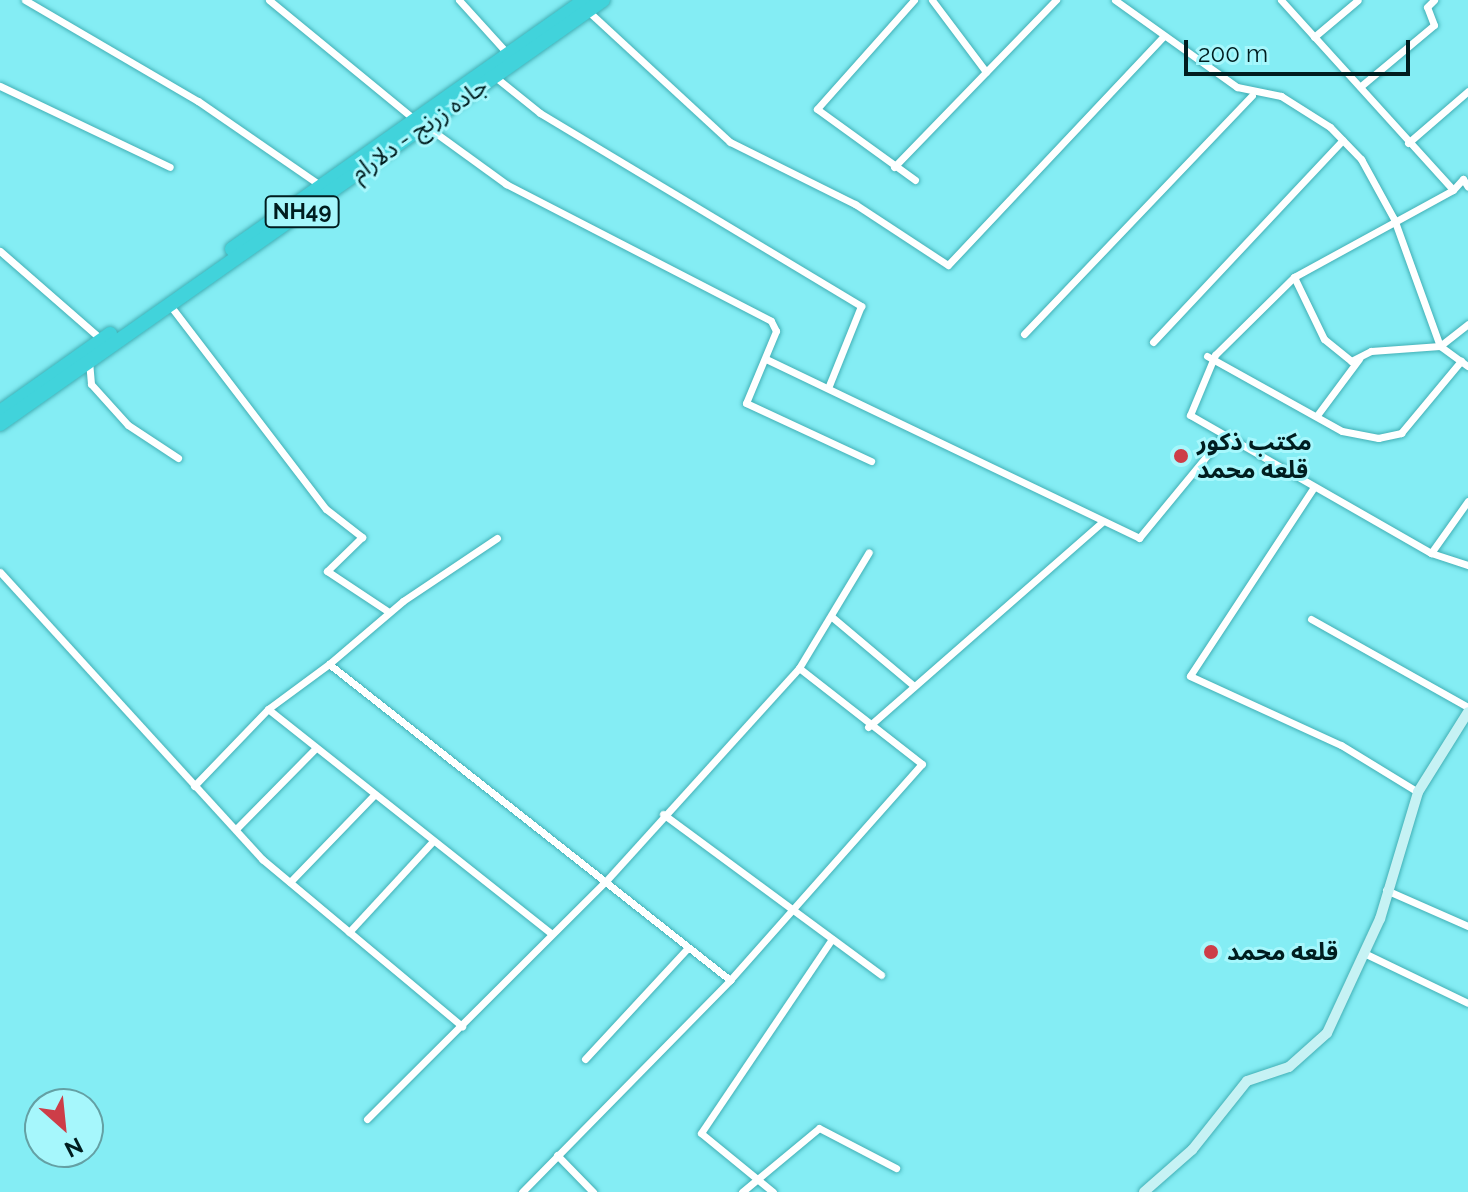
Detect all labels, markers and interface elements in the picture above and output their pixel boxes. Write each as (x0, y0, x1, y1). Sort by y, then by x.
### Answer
scale bar (1188, 24, 1414, 74)
text: 200 m (1198, 39, 1268, 68)
street label: جاده زرنج - دلارام (345, 71, 493, 187)
road number: NH49 (264, 194, 340, 230)
place label: مکتب ذکور قلعه محمد (1197, 428, 1312, 484)
marker: مکتب ذکور قلعه محمد (1172, 447, 1190, 465)
place label: قلعه محمد (1227, 938, 1338, 966)
marker: قلعه محمد (1202, 943, 1220, 961)
north arrow (24, 1088, 104, 1168)
text: N (61, 1132, 87, 1163)

